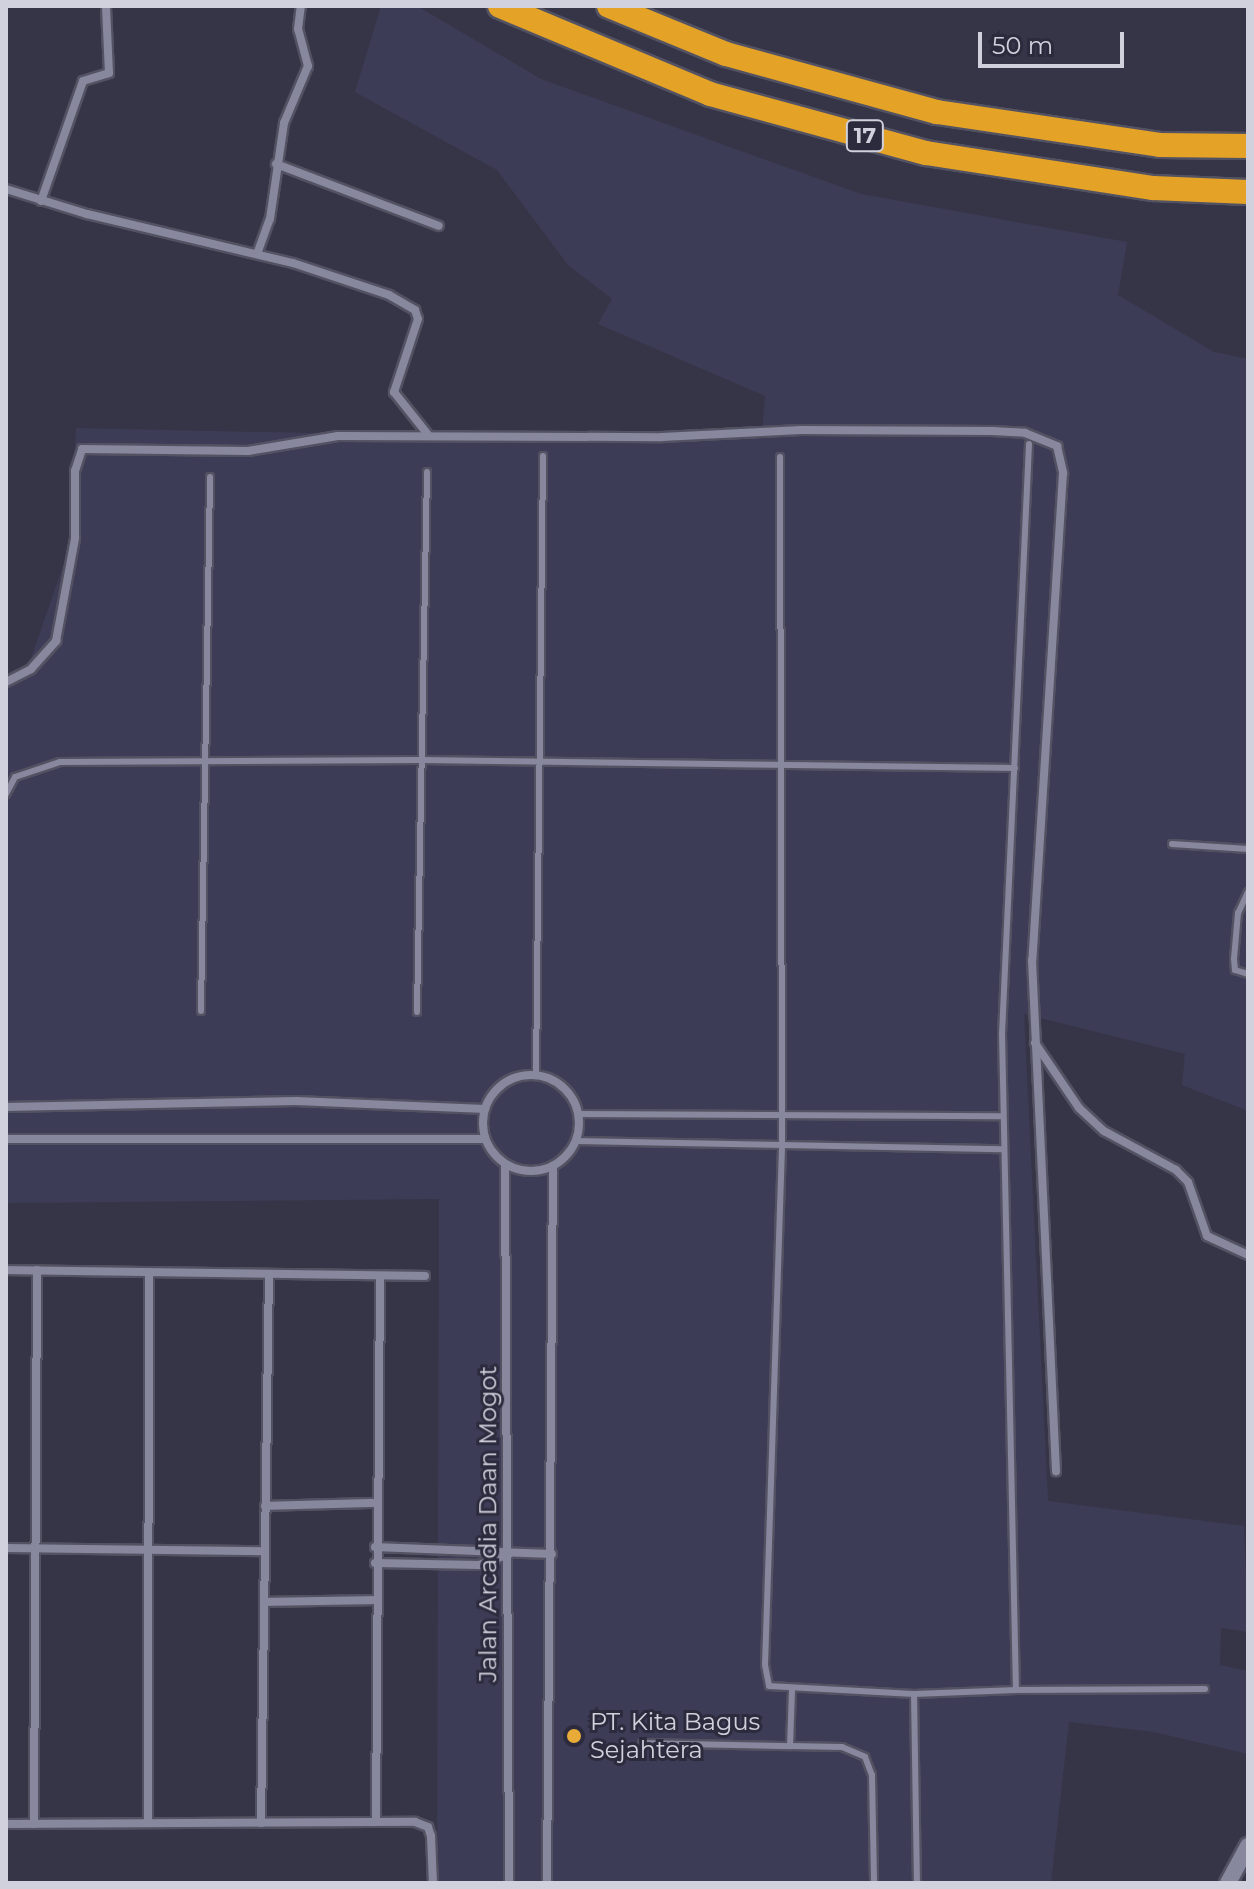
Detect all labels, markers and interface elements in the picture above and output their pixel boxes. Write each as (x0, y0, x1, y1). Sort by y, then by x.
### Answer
scale bar (982, 16, 1128, 66)
text: 50 m (992, 31, 1053, 60)
road number: 17 (845, 118, 885, 154)
street label: Jalan Arcadia Daan Mogot (474, 1366, 502, 1682)
place label: PT. Kita Bagus Sejahtera (590, 1708, 760, 1764)
marker: PT. Kita Bagus Sejahtera (565, 1727, 583, 1745)

